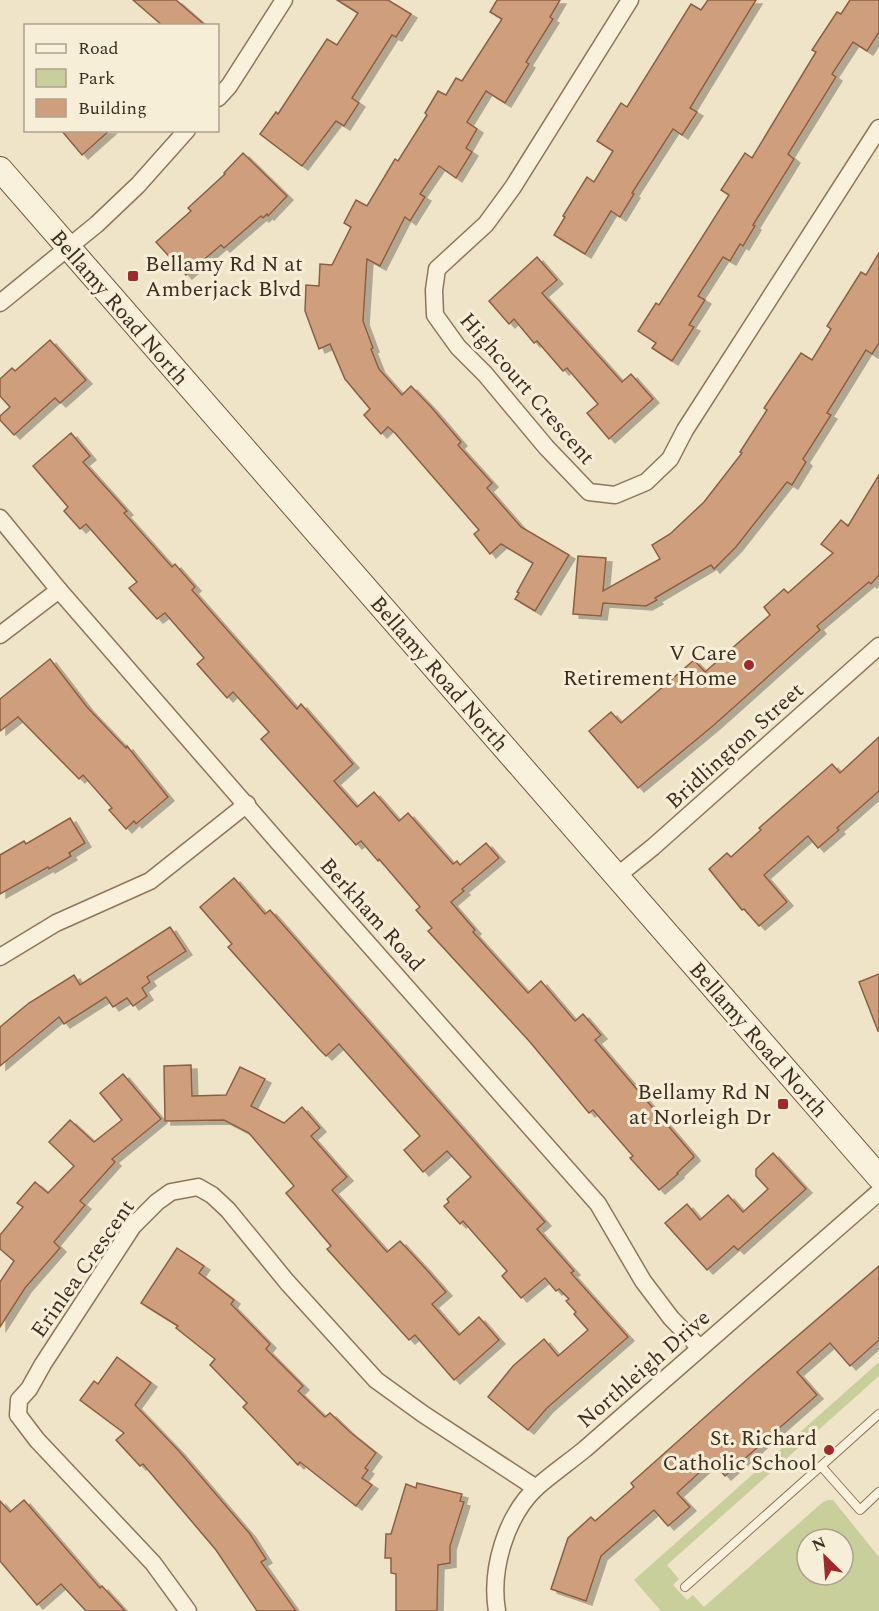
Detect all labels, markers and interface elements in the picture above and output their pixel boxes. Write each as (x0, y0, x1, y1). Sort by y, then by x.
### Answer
legend (24, 24, 219, 132)
text: Road (78, 35, 119, 62)
text: Park (78, 65, 115, 92)
text: Building (78, 95, 147, 122)
street label: Bellamy Road North (42, 223, 196, 393)
place label: Bellamy Rd N at Amberjack Blvd (145, 248, 303, 306)
marker: Bellamy Rd N at Amberjack Blvd (126, 269, 140, 283)
street label: Highcourt Crescent (451, 305, 603, 473)
street label: Bellamy Road North (362, 589, 516, 759)
place label: V Care Retirement Home (563, 637, 737, 695)
marker: V Care Retirement Home (742, 658, 756, 672)
street label: Bridlington Street (659, 675, 812, 817)
street label: Berkham Road (312, 851, 432, 979)
street label: Bellamy Road North (681, 955, 835, 1125)
place label: Bellamy Rd N at Norleigh Dr (629, 1076, 771, 1134)
marker: Bellamy Rd N at Norleigh Dr (776, 1097, 790, 1111)
street label: Erinlea Crescent (23, 1193, 144, 1345)
street label: Northleigh Drive (570, 1302, 718, 1436)
place label: St. Richard Catholic School (663, 1422, 817, 1480)
marker: St. Richard Catholic School (822, 1443, 836, 1457)
north arrow (795, 1527, 855, 1587)
text: N (808, 1531, 830, 1558)

